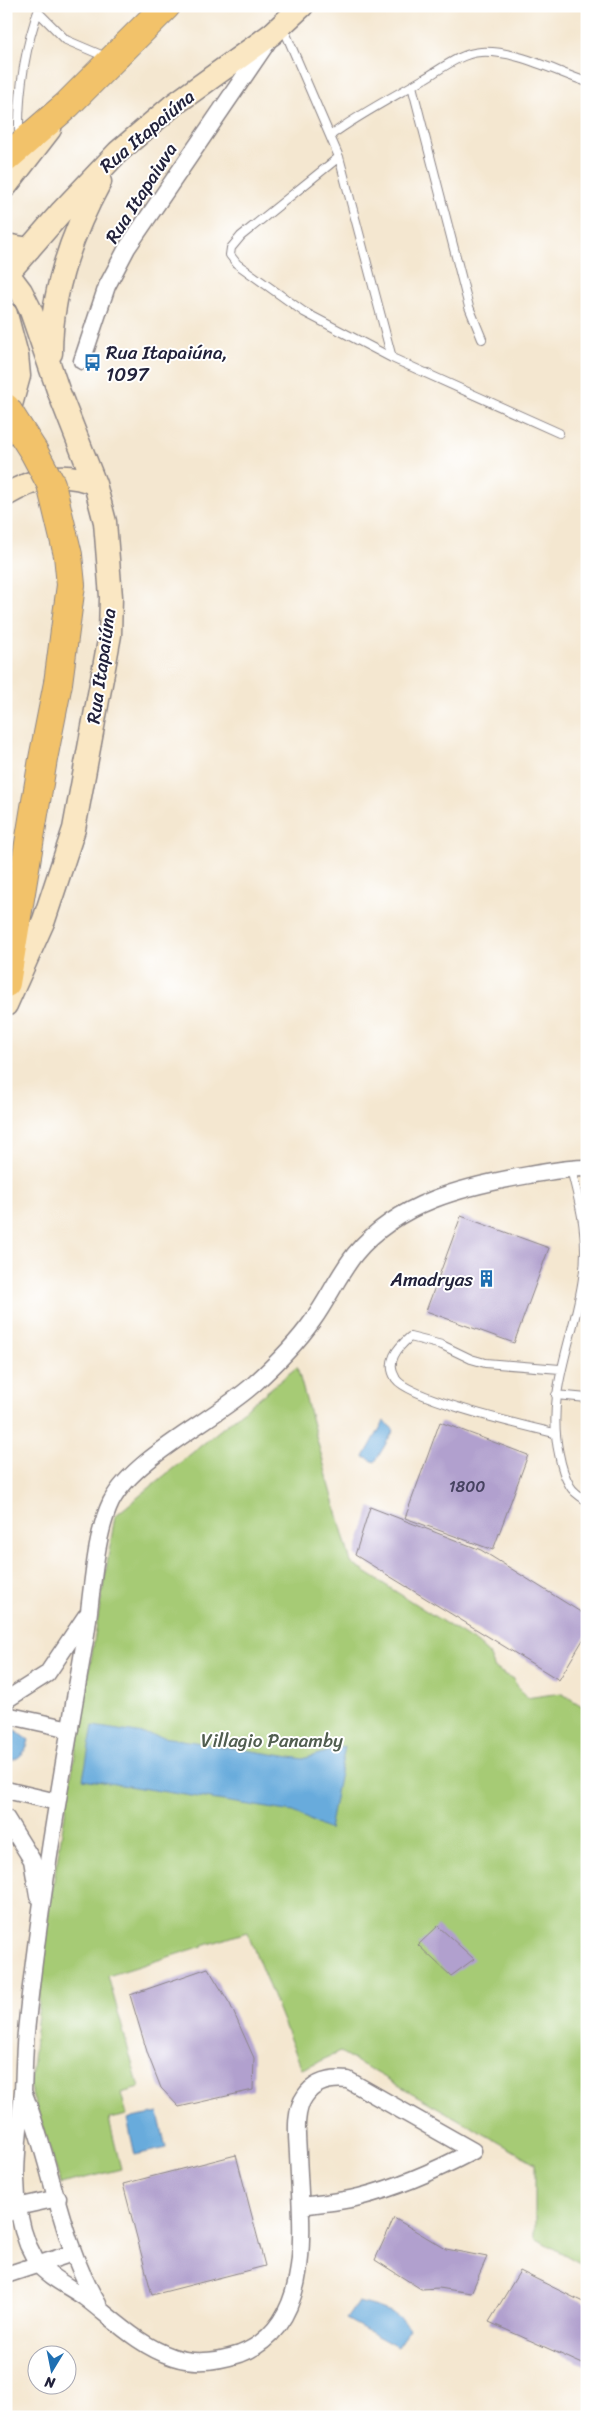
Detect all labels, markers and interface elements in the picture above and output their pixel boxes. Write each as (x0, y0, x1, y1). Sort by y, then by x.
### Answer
street label: Rua Itapaiúna (92, 81, 203, 181)
street label: Rua Itapaiuva (96, 135, 186, 250)
place label: Rua Itapaiúna, 1097 (106, 336, 228, 391)
bus stop icon: Rua Itapaiúna, 1097 (82, 353, 102, 373)
street label: Rua Itapaiúna (77, 606, 126, 726)
place label: Amadryas (389, 1263, 473, 1296)
building icon: Amadryas (477, 1269, 497, 1289)
house number: 1800 (449, 1472, 485, 1501)
park label: Villagio Panamby (201, 1724, 343, 1757)
north arrow (28, 2346, 78, 2396)
text: N (43, 2369, 58, 2396)

